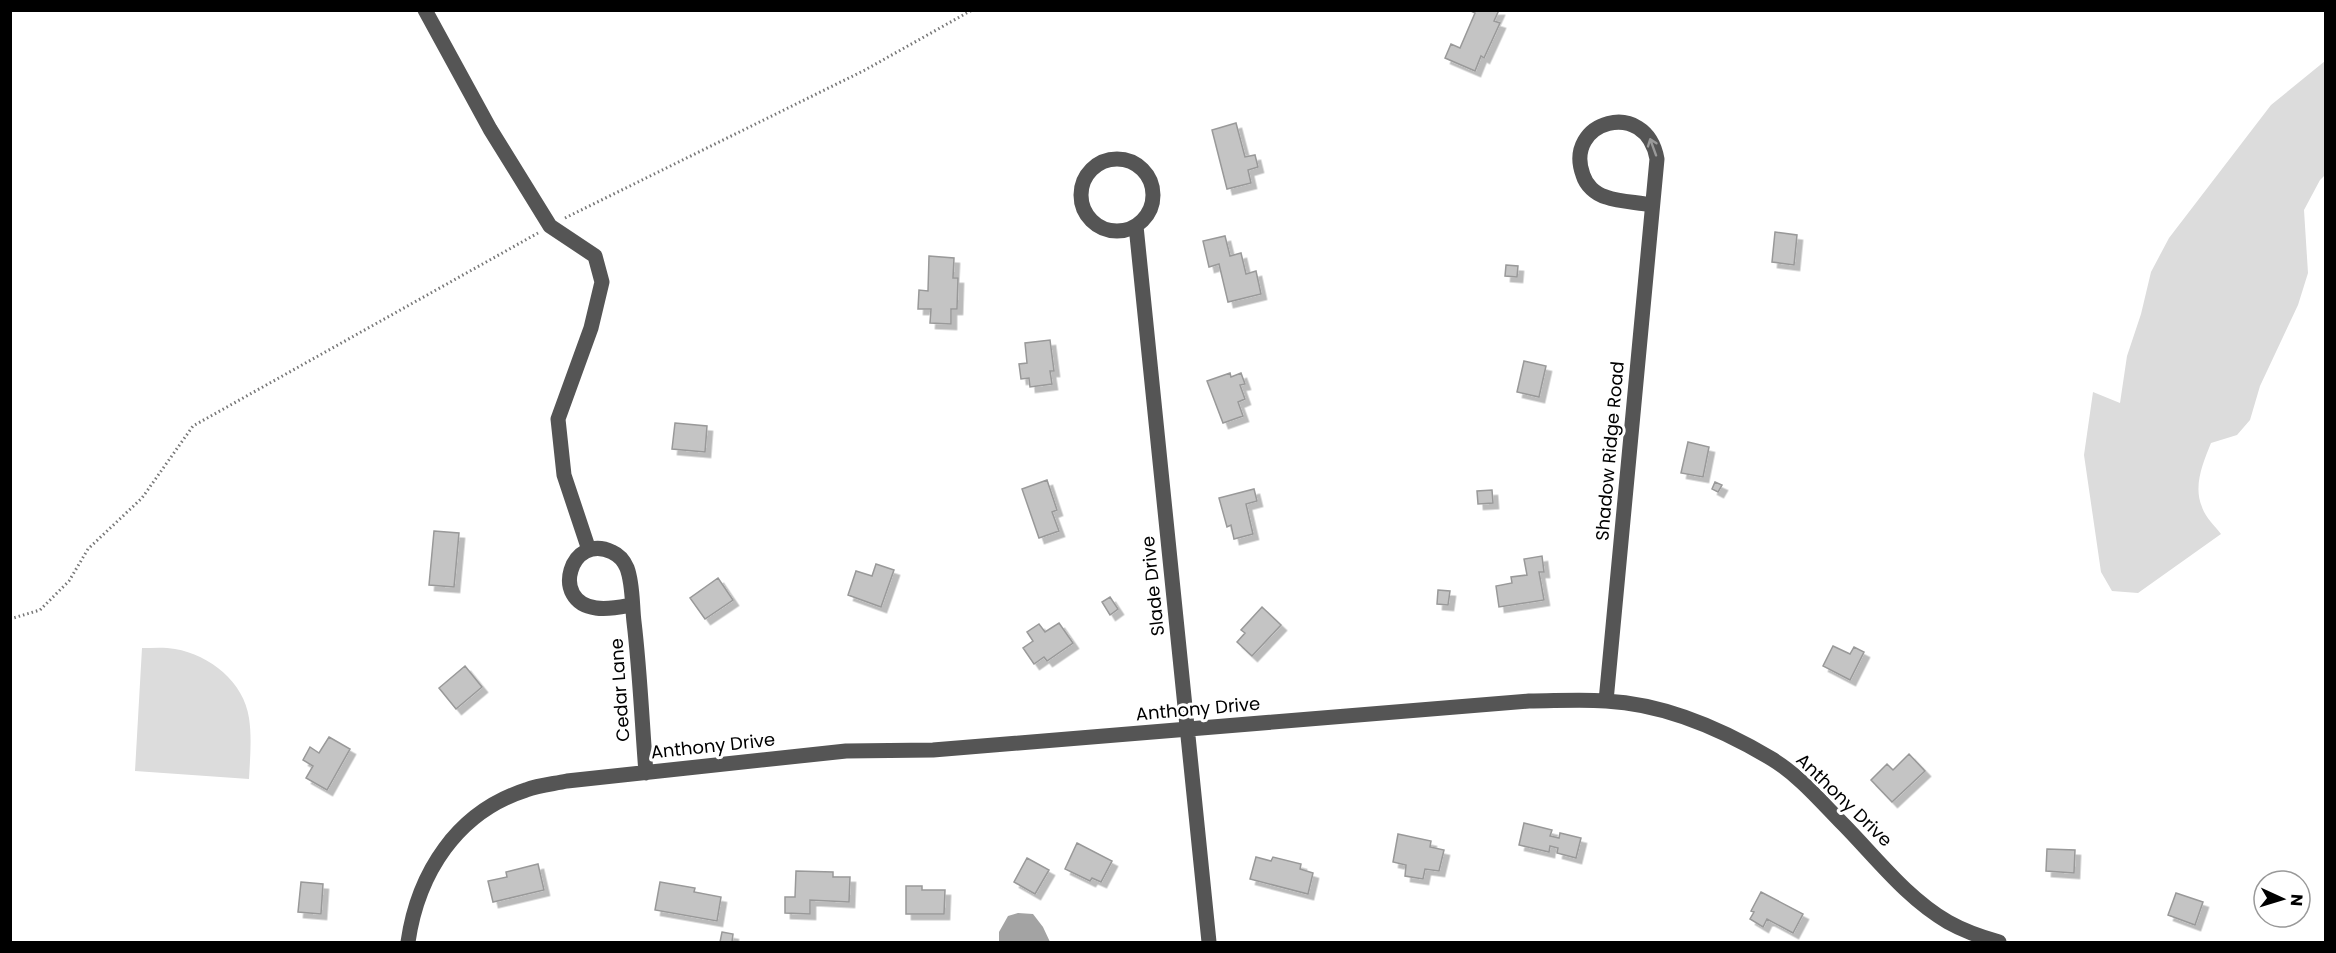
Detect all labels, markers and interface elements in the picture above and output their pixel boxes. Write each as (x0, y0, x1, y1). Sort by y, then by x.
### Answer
one-way arrow (1646, 138, 1657, 157)
street label: Shadow Ridge Road (1589, 360, 1630, 542)
street label: Slade Drive (1135, 535, 1170, 637)
street label: Cedar Lane (603, 638, 636, 743)
street label: Anthony Drive (1135, 691, 1261, 726)
street label: Anthony Drive (650, 727, 776, 764)
street label: Anthony Drive (1791, 747, 1898, 852)
north arrow (2252, 869, 2312, 929)
text: N (2285, 893, 2308, 907)

